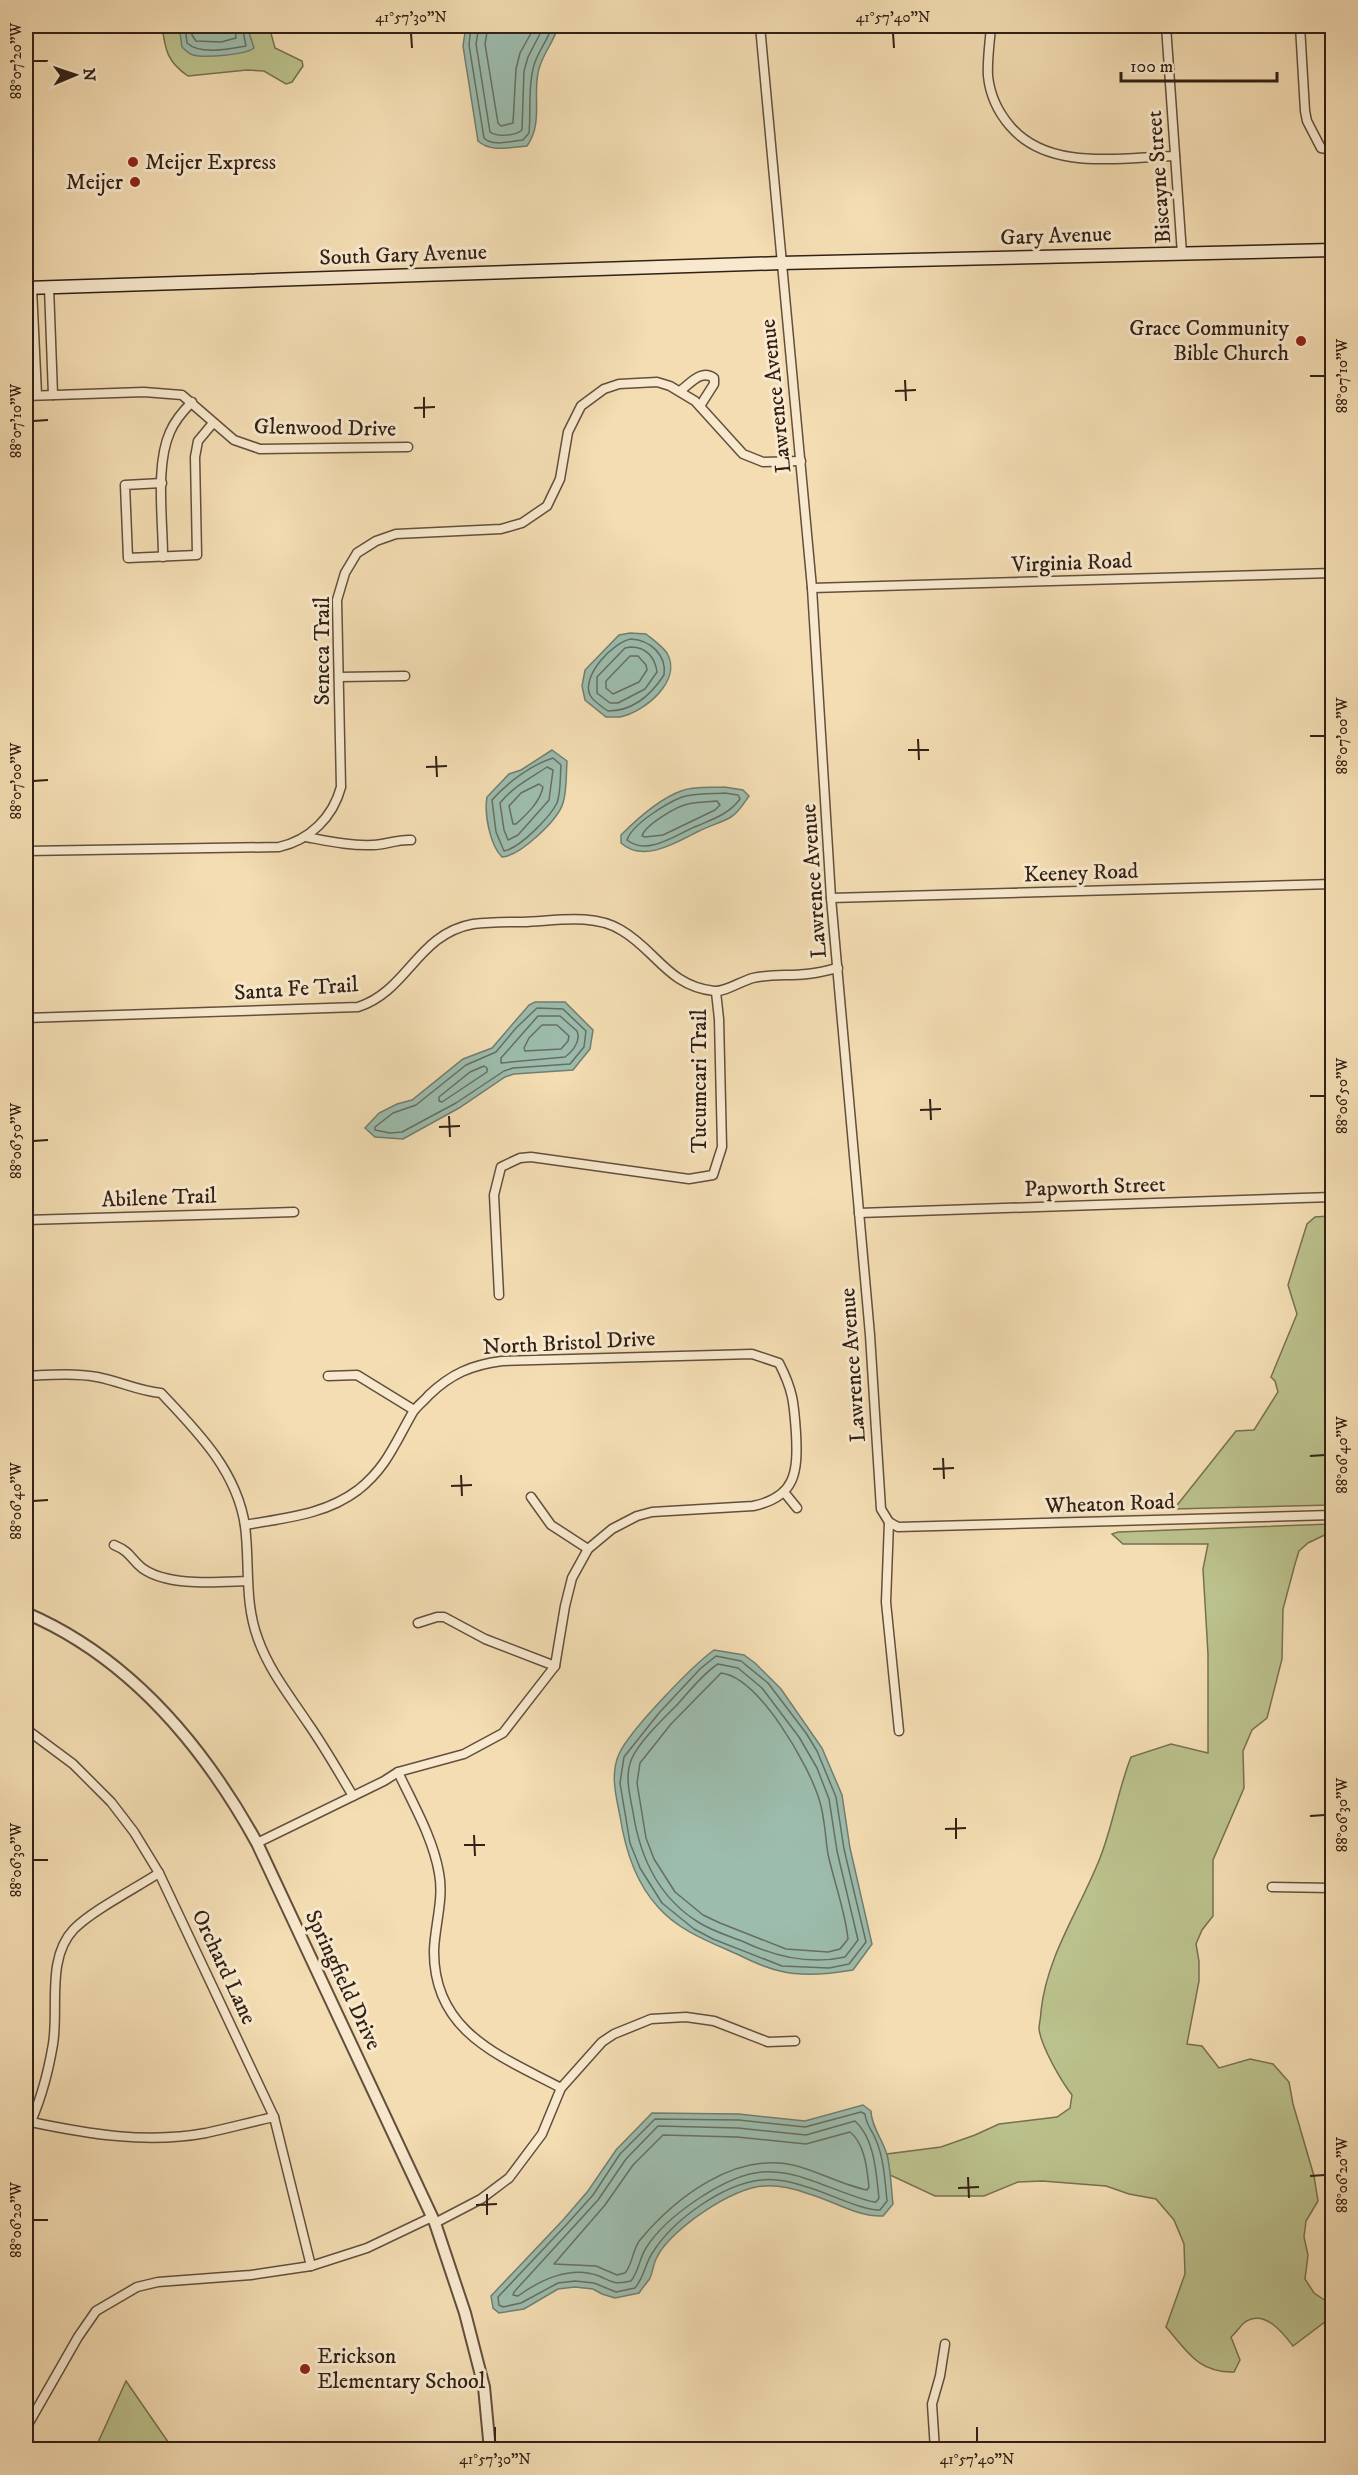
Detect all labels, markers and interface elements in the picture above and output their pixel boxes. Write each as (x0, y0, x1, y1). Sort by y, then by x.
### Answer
text: 41°57'30"N (375, 8, 447, 27)
text: 41°57'40"N (856, 8, 930, 27)
text: 88°07'20"W (7, 23, 26, 99)
north arrow (45, 45, 105, 105)
scale bar (1121, 45, 1277, 83)
text: 100 m (1130, 56, 1173, 78)
text: N (79, 68, 99, 81)
street label: Biscayne Street (1141, 110, 1177, 244)
place label: Meijer Express (145, 149, 276, 176)
marker: Meijer Express (126, 155, 140, 169)
place label: Meijer (66, 169, 124, 196)
marker: Meijer (128, 175, 142, 189)
street label: Gary Avenue (1000, 221, 1112, 251)
street label: South Gary Avenue (319, 239, 487, 271)
place label: Grace Community Bible Church (1129, 315, 1290, 367)
street label: Lawrence Avenue (754, 318, 798, 474)
marker: Grace Community Bible Church (1294, 334, 1308, 348)
text: 88°07'10"W (1333, 339, 1352, 413)
text: 88°07'10"W (7, 384, 26, 458)
street label: Glenwood Drive (254, 413, 396, 443)
street label: Virginia Road (1010, 547, 1133, 579)
street label: Seneca Trail (309, 596, 336, 705)
text: 88°07'00"W (1333, 697, 1352, 774)
text: 88°07'00"W (7, 742, 26, 819)
street label: Lawrence Avenue (795, 803, 833, 959)
street label: Keeney Road (1023, 858, 1139, 888)
street label: Santa Fe Trail (233, 971, 359, 1007)
street label: Tucumcari Trail (686, 1009, 713, 1153)
text: 88°06'50"W (1333, 1058, 1352, 1134)
text: 88°06'50"W (7, 1103, 26, 1179)
street label: Papworth Street (1024, 1171, 1166, 1203)
street label: Abilene Trail (101, 1182, 217, 1214)
street label: Lawrence Avenue (834, 1287, 872, 1443)
street label: North Bristol Drive (482, 1325, 656, 1361)
text: 88°06'40"W (1333, 1416, 1352, 1494)
text: 88°06'40"W (7, 1462, 26, 1540)
street label: Wheaton Road (1043, 1488, 1176, 1520)
text: 88°06'30"W (1333, 1778, 1352, 1852)
text: 88°06'30"W (7, 1823, 26, 1897)
street label: Orchard Lane (186, 1905, 262, 2029)
street label: Springfield Drive (299, 1906, 387, 2054)
text: 88°06'20"W (1333, 2137, 1352, 2213)
text: 88°06'20"W (7, 2182, 26, 2258)
place label: Erickson Elementary School (317, 2343, 486, 2395)
marker: Erickson Elementary School (298, 2362, 312, 2376)
text: 41°57'30"N (459, 2450, 531, 2469)
text: 41°57'40"N (940, 2450, 1014, 2469)

